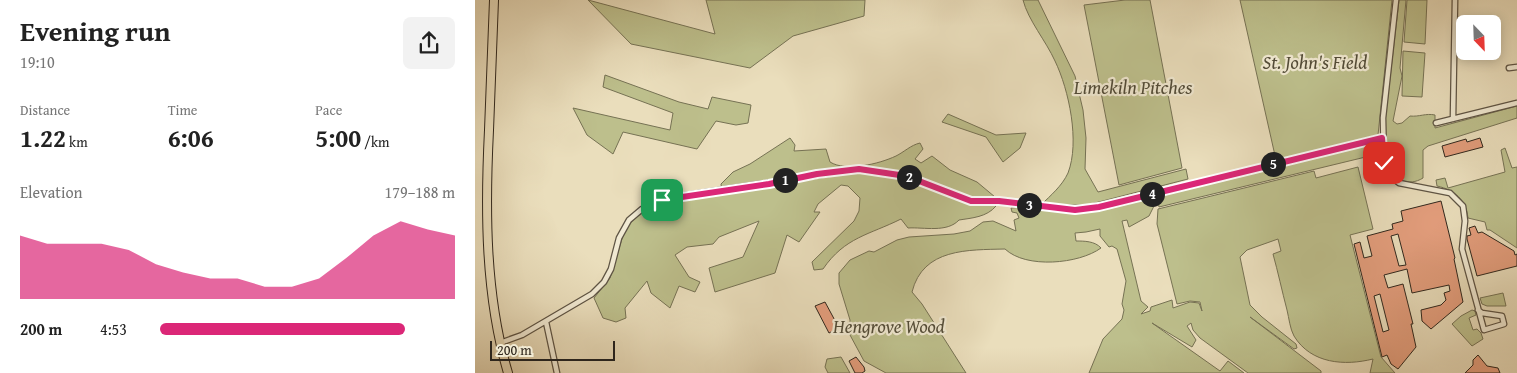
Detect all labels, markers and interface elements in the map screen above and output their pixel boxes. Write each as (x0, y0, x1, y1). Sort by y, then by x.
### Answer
text: Evening run (20, 10, 171, 51)
north arrow (1456, 15, 1501, 60)
map controls (1456, 15, 1501, 60)
button: share (403, 17, 455, 69)
park label: St. John's Field (1263, 48, 1367, 76)
text: 19:10 (20, 50, 55, 74)
park label: Limekiln Pitches (1073, 73, 1192, 101)
text: Distance (20, 100, 70, 120)
text: Time (168, 100, 197, 120)
text: Pace (315, 100, 342, 120)
text: 1.22 (20, 120, 66, 156)
text: 6:06 (168, 120, 214, 156)
text: 5:00 (315, 120, 361, 156)
text: km (66, 132, 88, 152)
text: /km (361, 132, 390, 152)
pin (1363, 142, 1405, 184)
icon: check (1370, 149, 1398, 177)
pin: 5 (1261, 152, 1285, 176)
text: 5 (1270, 154, 1277, 174)
pin: 2 (897, 164, 921, 190)
text: 2 (906, 167, 913, 187)
pin: 1 (773, 168, 797, 192)
text: 1 (782, 170, 789, 190)
pin (641, 179, 683, 221)
text: Elevation (20, 180, 83, 204)
text: 179–188 m (385, 180, 455, 204)
pin: 4 (1139, 182, 1165, 206)
text: 4 (1149, 184, 1156, 204)
icon: arrive (648, 186, 676, 214)
pin: 3 (1017, 192, 1041, 218)
text: 3 (1026, 195, 1033, 215)
park label: Hengrove Wood (832, 312, 945, 340)
text: 200 m (20, 317, 62, 341)
text: 4:53 (100, 317, 127, 341)
scale bar (490, 338, 615, 361)
text: 200 m (497, 340, 532, 360)

